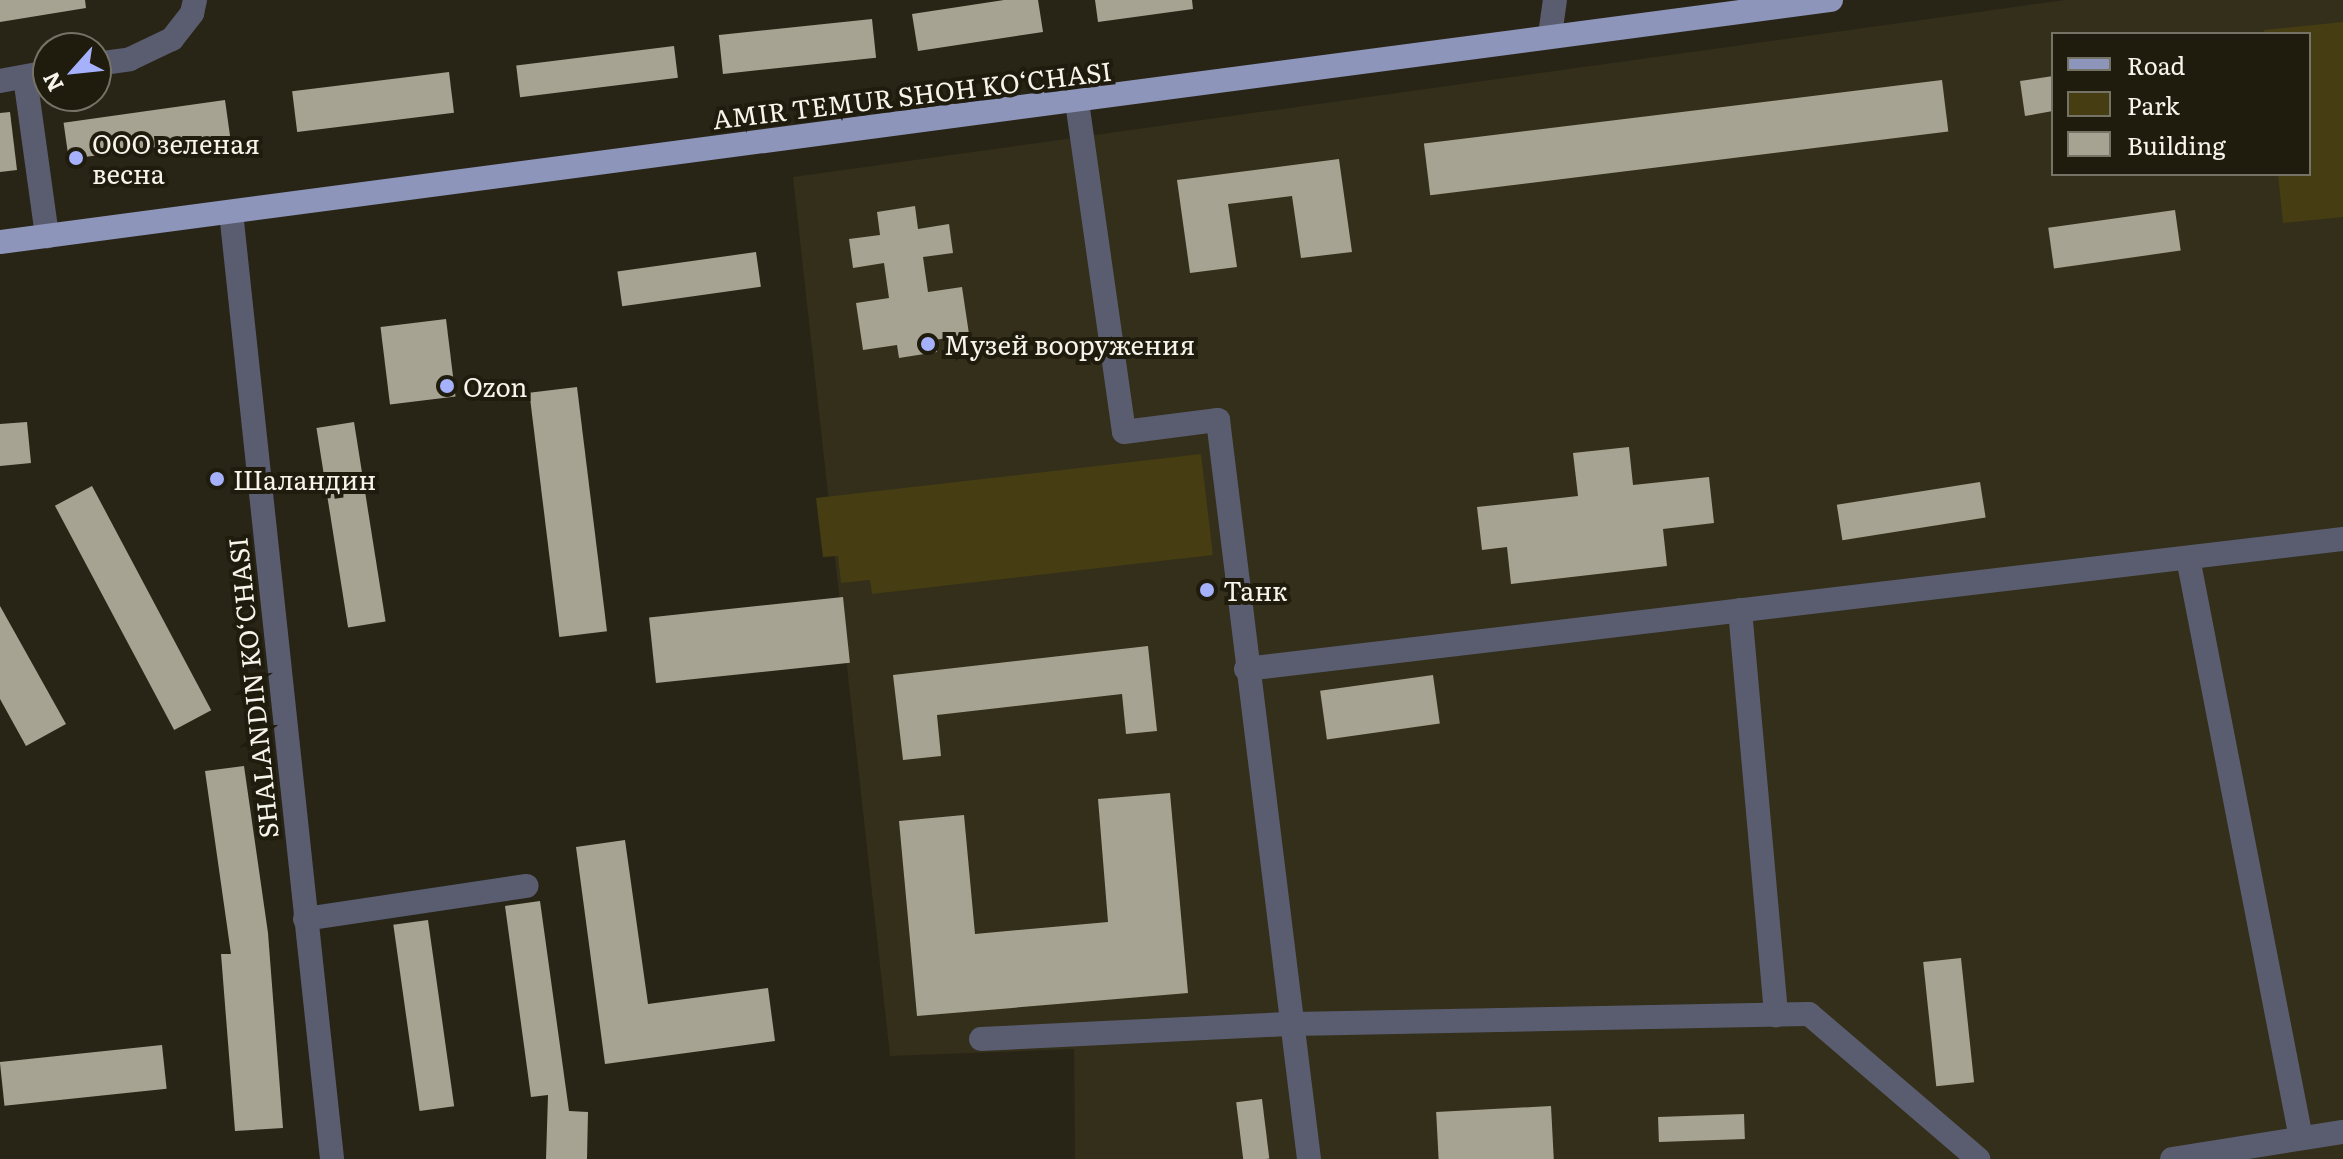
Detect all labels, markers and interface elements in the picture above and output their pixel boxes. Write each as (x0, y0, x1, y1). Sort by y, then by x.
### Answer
north arrow (32, 32, 112, 112)
legend (2051, 32, 2311, 176)
text: Road (2127, 47, 2185, 82)
street label: AMIR TEMUR SHOH KO‘CHASI (711, 54, 1113, 134)
text: N (33, 66, 71, 98)
text: Park (2127, 87, 2180, 122)
place label: ООО зеленая весна (92, 127, 260, 188)
text: Building (2127, 127, 2226, 162)
marker: ООО зеленая весна (67, 149, 85, 167)
place label: Музей вооружения (944, 328, 1195, 360)
marker: Музей вооружения (919, 335, 937, 353)
place label: Ozon (463, 370, 528, 402)
marker: Ozon (438, 377, 456, 395)
place label: Шаландин (233, 463, 376, 495)
marker: Шаландин (208, 470, 226, 488)
street label: SHALANDIN KO‘CHASI (221, 536, 283, 840)
place label: Танк (1223, 574, 1288, 606)
marker: Танк (1198, 581, 1216, 599)

